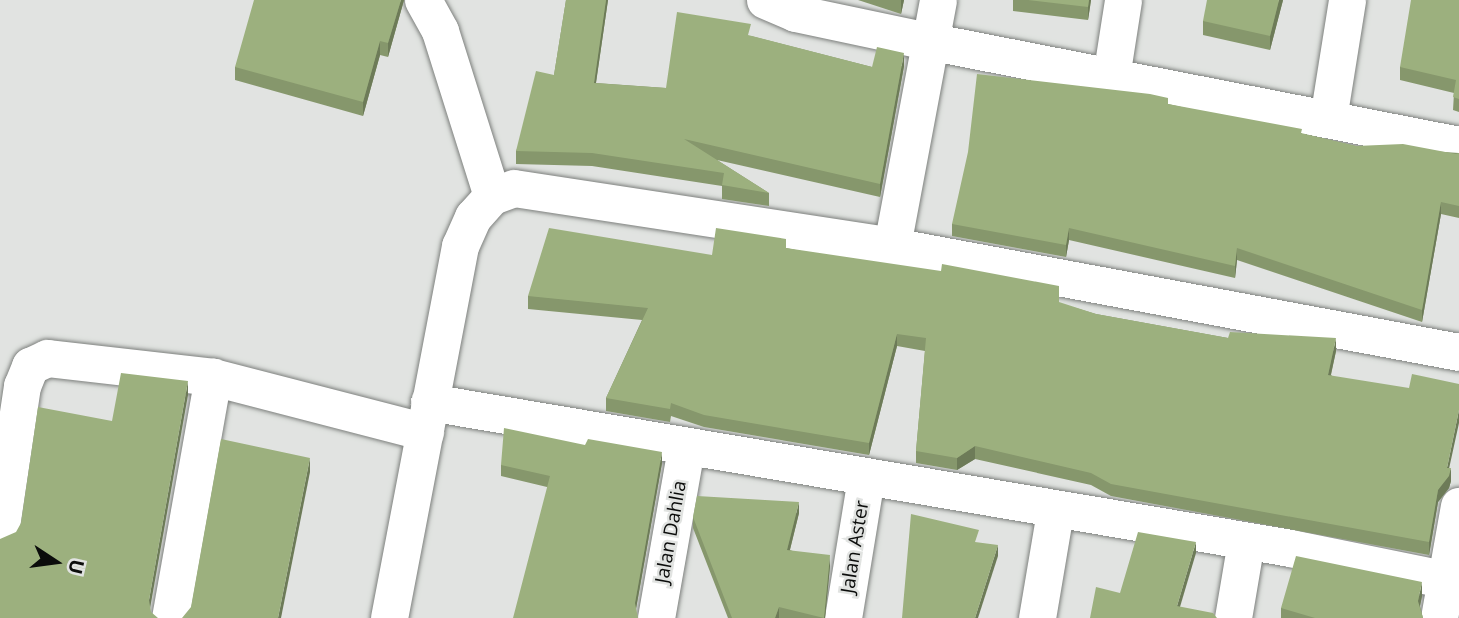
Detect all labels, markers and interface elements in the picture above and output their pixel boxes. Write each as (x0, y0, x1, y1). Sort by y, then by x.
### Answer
street label: Jalan Dahlia (651, 479, 691, 585)
street label: Jalan Aster (836, 499, 874, 595)
north arrow (21, 527, 91, 597)
text: U (62, 557, 91, 577)

